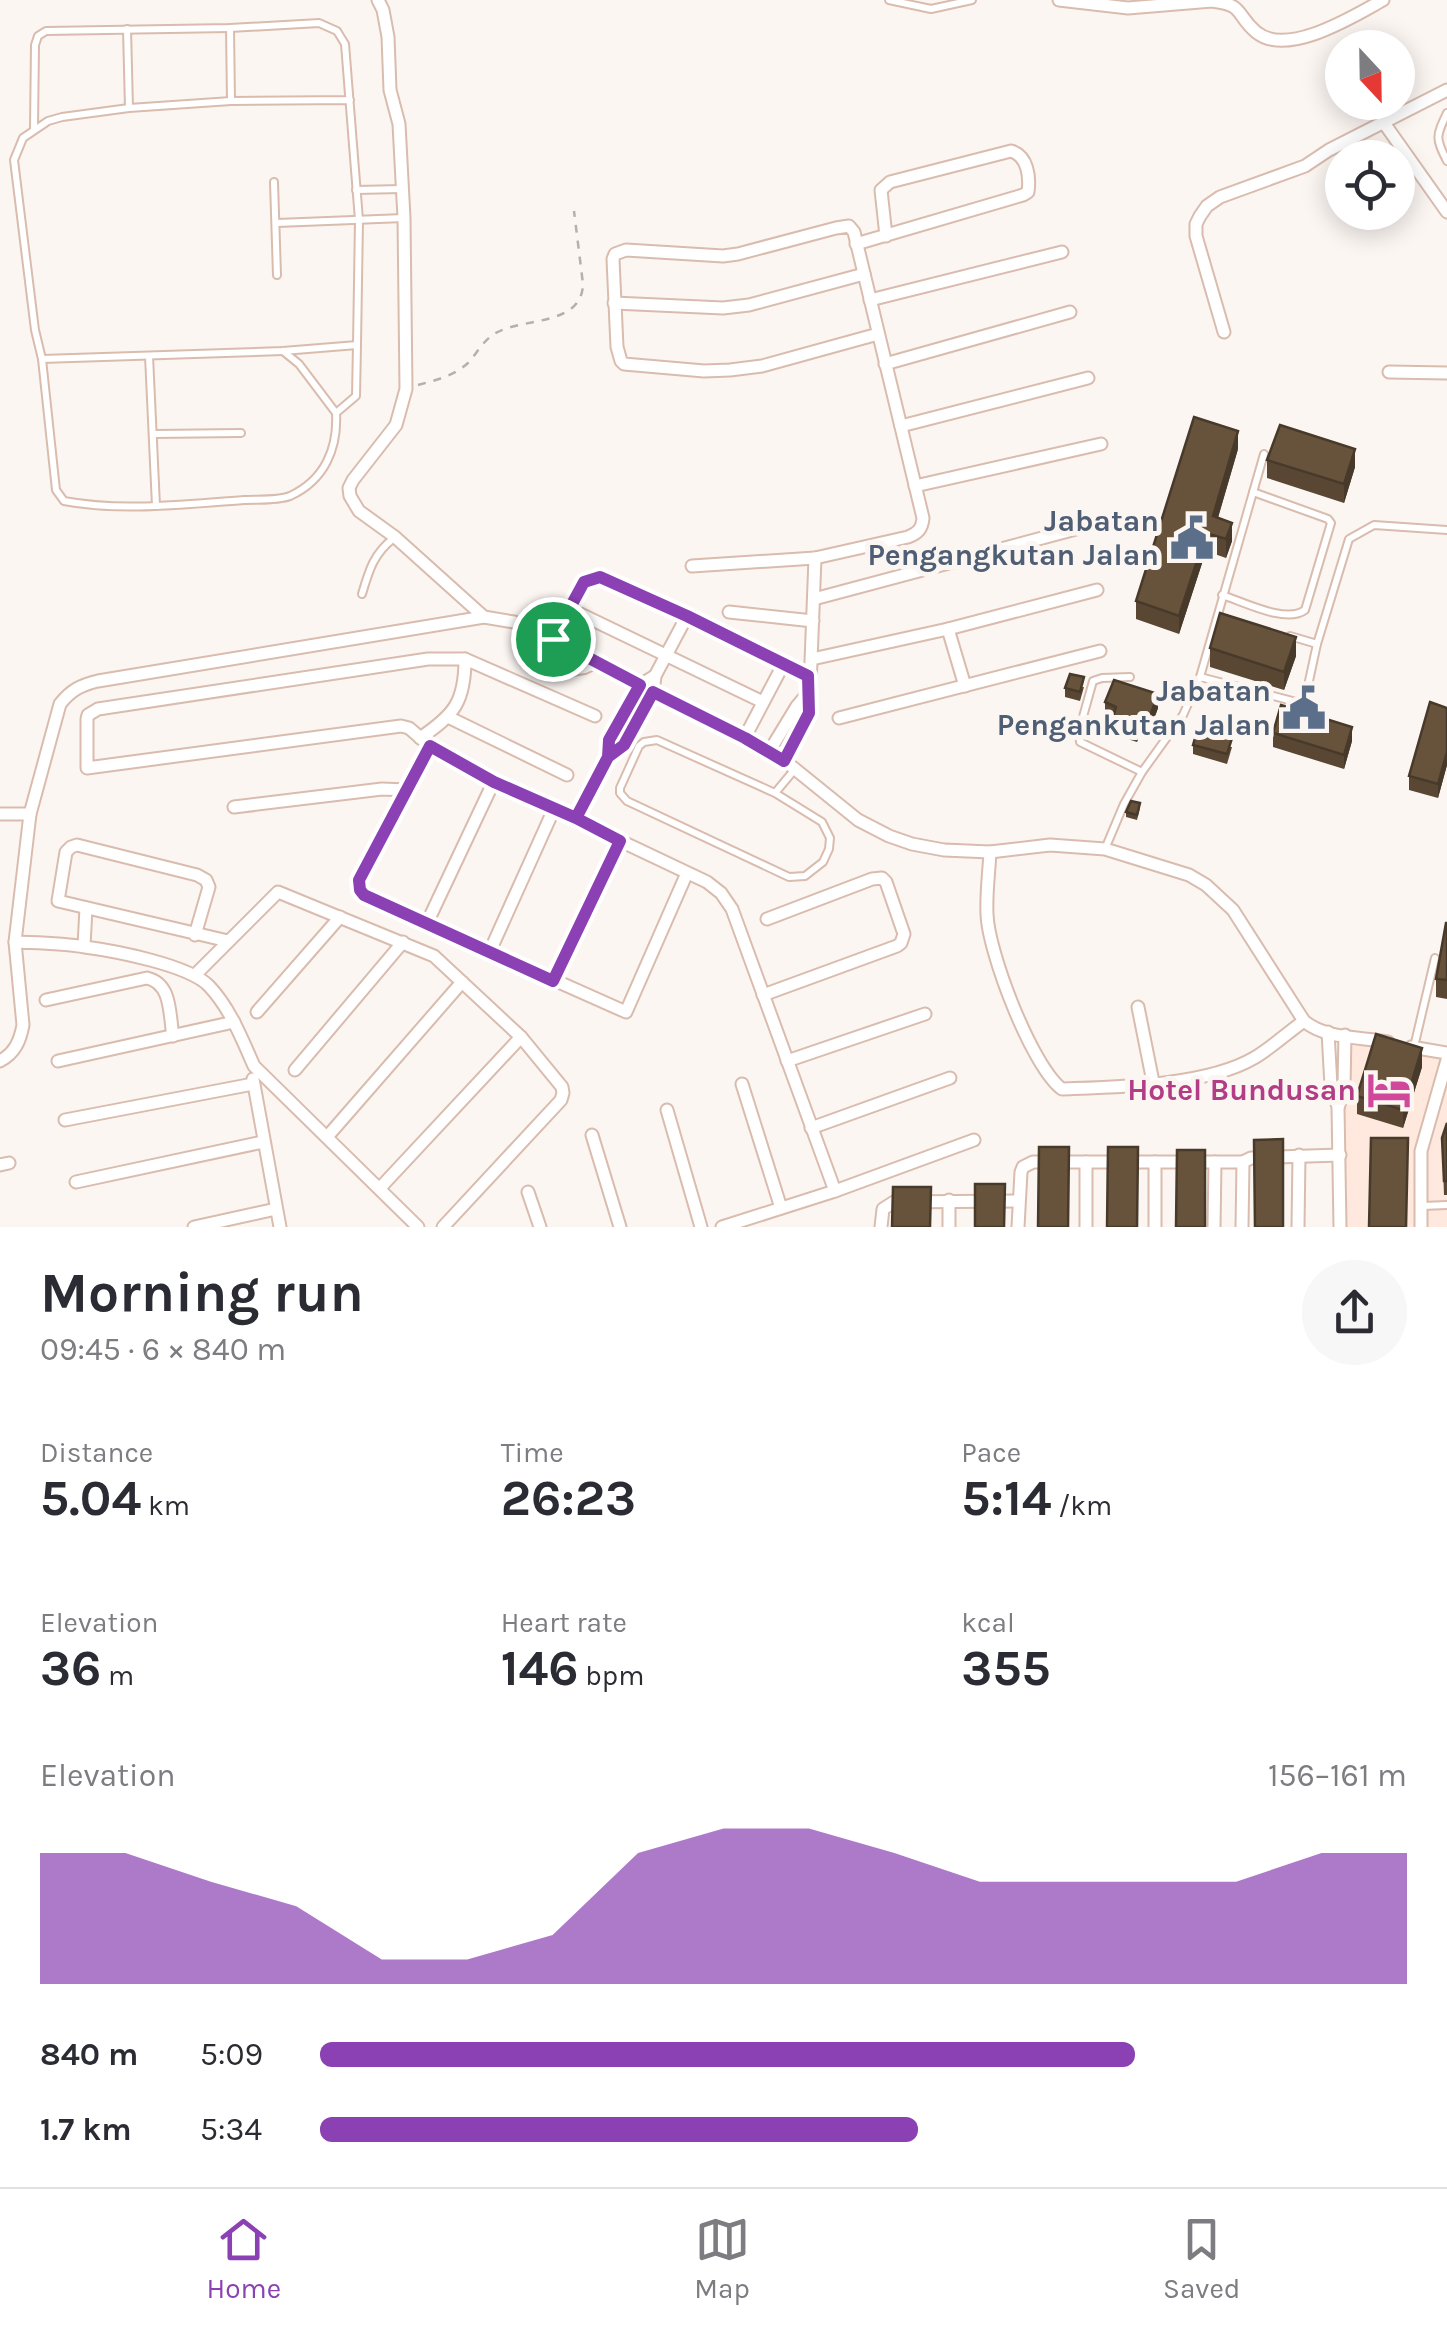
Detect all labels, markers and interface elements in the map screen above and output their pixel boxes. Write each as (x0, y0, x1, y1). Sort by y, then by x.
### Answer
north arrow (1325, 30, 1415, 120)
map controls (1325, 30, 1415, 230)
button: locate (1325, 140, 1415, 230)
place label: Jabatan Pengangkutan Jalan (867, 503, 1159, 573)
public building icon: Jabatan Pengangkutan Jalan (1168, 514, 1216, 562)
pin (511, 597, 596, 682)
icon: arrive (526, 612, 581, 667)
place label: Jabatan Pengankutan Jalan (997, 673, 1271, 743)
public building icon: Jabatan Pengankutan Jalan (1280, 684, 1328, 732)
hotel icon: Hotel Bundusan (1365, 1066, 1413, 1114)
place label: Hotel Bundusan (1127, 1072, 1356, 1108)
button: share (1302, 1260, 1407, 1365)
text: Morning run (40, 1261, 364, 1325)
text: 09:45 · 6 × 840 m (40, 1331, 286, 1368)
text: Distance (40, 1436, 153, 1469)
text: Time (501, 1436, 564, 1469)
text: Pace (961, 1436, 1021, 1469)
text: 5.04 (40, 1469, 141, 1528)
text: 26:23 (501, 1469, 636, 1528)
text: 5:14 (961, 1469, 1051, 1528)
text: km (141, 1489, 190, 1522)
text: /km (1051, 1489, 1112, 1522)
text: Elevation (40, 1606, 159, 1639)
text: Heart rate (501, 1606, 627, 1639)
text: kcal (961, 1606, 1015, 1639)
text: 36 (40, 1639, 101, 1698)
text: 146 (501, 1639, 579, 1698)
text: 355 (961, 1639, 1051, 1698)
text: m (101, 1659, 134, 1692)
text: bpm (579, 1659, 644, 1692)
text: Elevation (40, 1757, 175, 1794)
text: 156–161 m (1268, 1757, 1407, 1794)
text: 840 m (40, 2036, 138, 2073)
text: 5:09 (200, 2036, 263, 2073)
text: 1.7 km (40, 2111, 132, 2148)
text: 5:34 (200, 2111, 262, 2148)
tab: Home (207, 2212, 281, 2305)
tab: Map (694, 2212, 750, 2305)
tab: Saved (1163, 2212, 1240, 2305)

